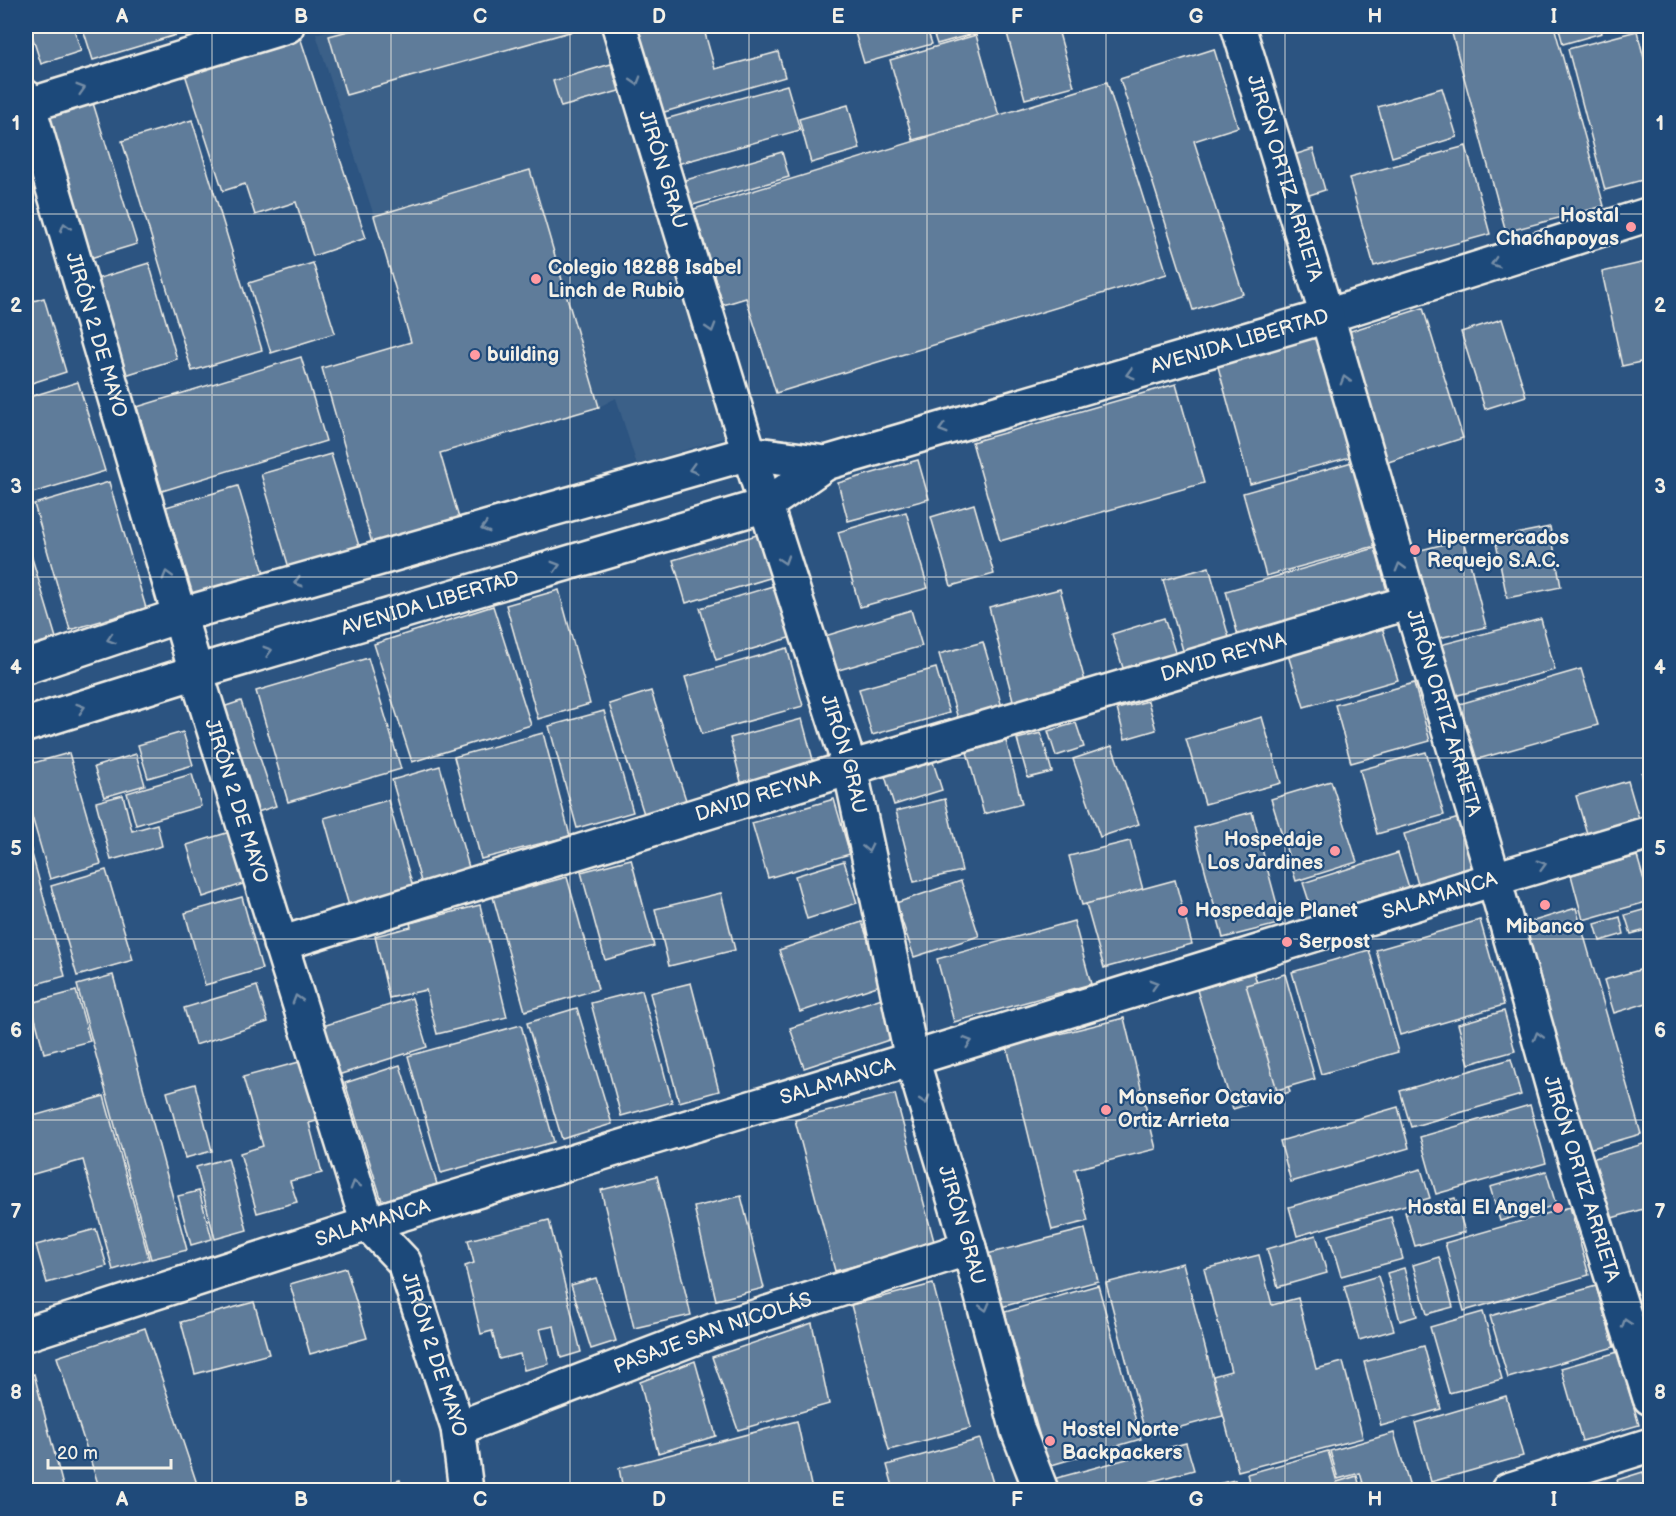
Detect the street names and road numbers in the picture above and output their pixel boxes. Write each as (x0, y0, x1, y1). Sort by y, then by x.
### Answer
street label: JIRÓN ORTIZ ARRIETA (1242, 72, 1328, 285)
street label: JIRÓN GRAU (633, 107, 692, 232)
street label: JIRÓN 2 DE MAYO (61, 249, 132, 420)
street label: AVENIDA LIBERTAD (1148, 304, 1332, 379)
street label: AVENIDA LIBERTAD (338, 566, 522, 641)
street label: JIRÓN ORTIZ ARRIETA (1401, 607, 1487, 820)
street label: DAVID REYNA (1158, 627, 1290, 687)
street label: JIRÓN GRAU (815, 691, 871, 816)
street label: JIRÓN 2 DE MAYO (199, 716, 273, 886)
street label: DAVID REYNA (692, 766, 824, 827)
street label: SALAMANCA (1379, 867, 1501, 925)
street label: SALAMANCA (777, 1053, 899, 1110)
street label: JIRÓN ORTIZ ARRIETA (1538, 1073, 1625, 1286)
street label: JIRÓN GRAU (933, 1163, 990, 1287)
street label: SALAMANCA (312, 1194, 434, 1252)
street label: JIRÓN 2 DE MAYO (396, 1270, 471, 1438)
street label: PASAJE SAN NICOLÁS (611, 1288, 815, 1379)

